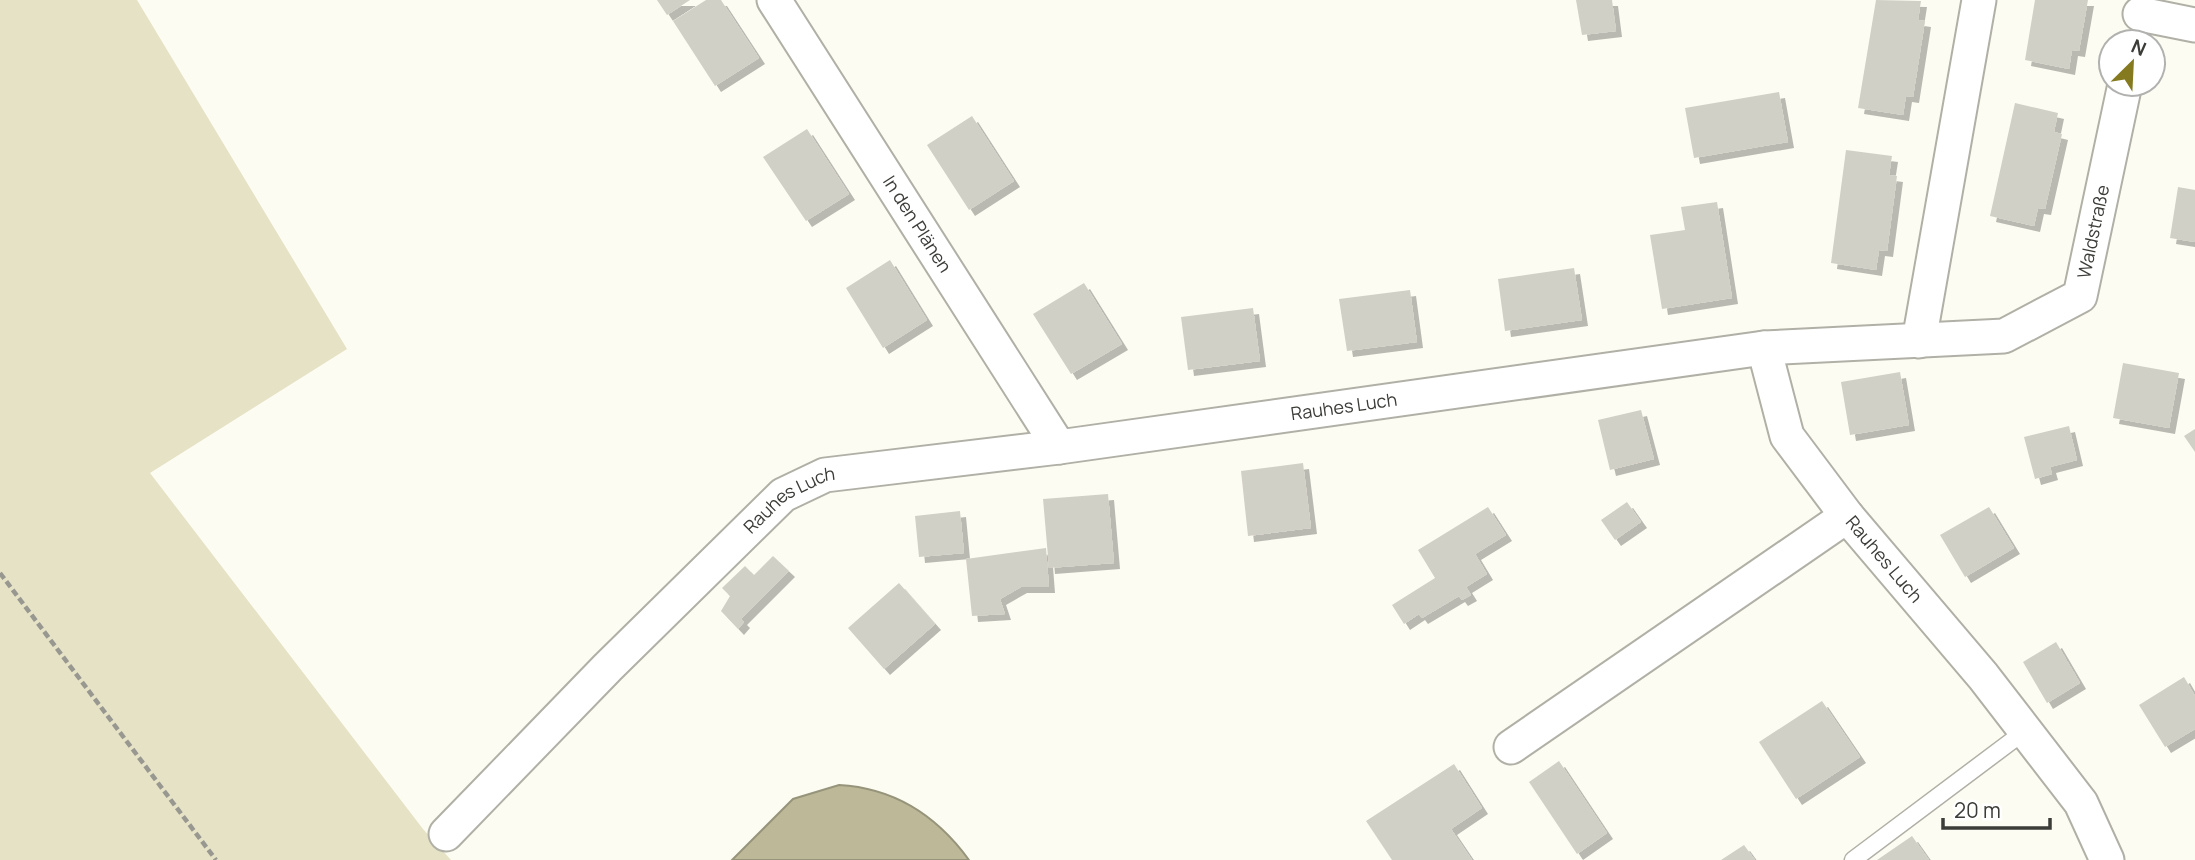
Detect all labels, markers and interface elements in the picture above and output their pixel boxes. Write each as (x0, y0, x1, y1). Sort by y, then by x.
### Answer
north arrow (2097, 28, 2167, 98)
text: N (2127, 33, 2150, 62)
street label: In den Plänen (878, 171, 958, 277)
street label: Waldstraße (2071, 183, 2114, 281)
street label: Rauhes Luch (1289, 387, 1398, 425)
street label: Rauhes Luch (738, 461, 836, 538)
street label: Rauhes Luch (1841, 510, 1928, 607)
scale bar (1943, 786, 2050, 830)
text: 20 m (1954, 796, 2001, 824)

